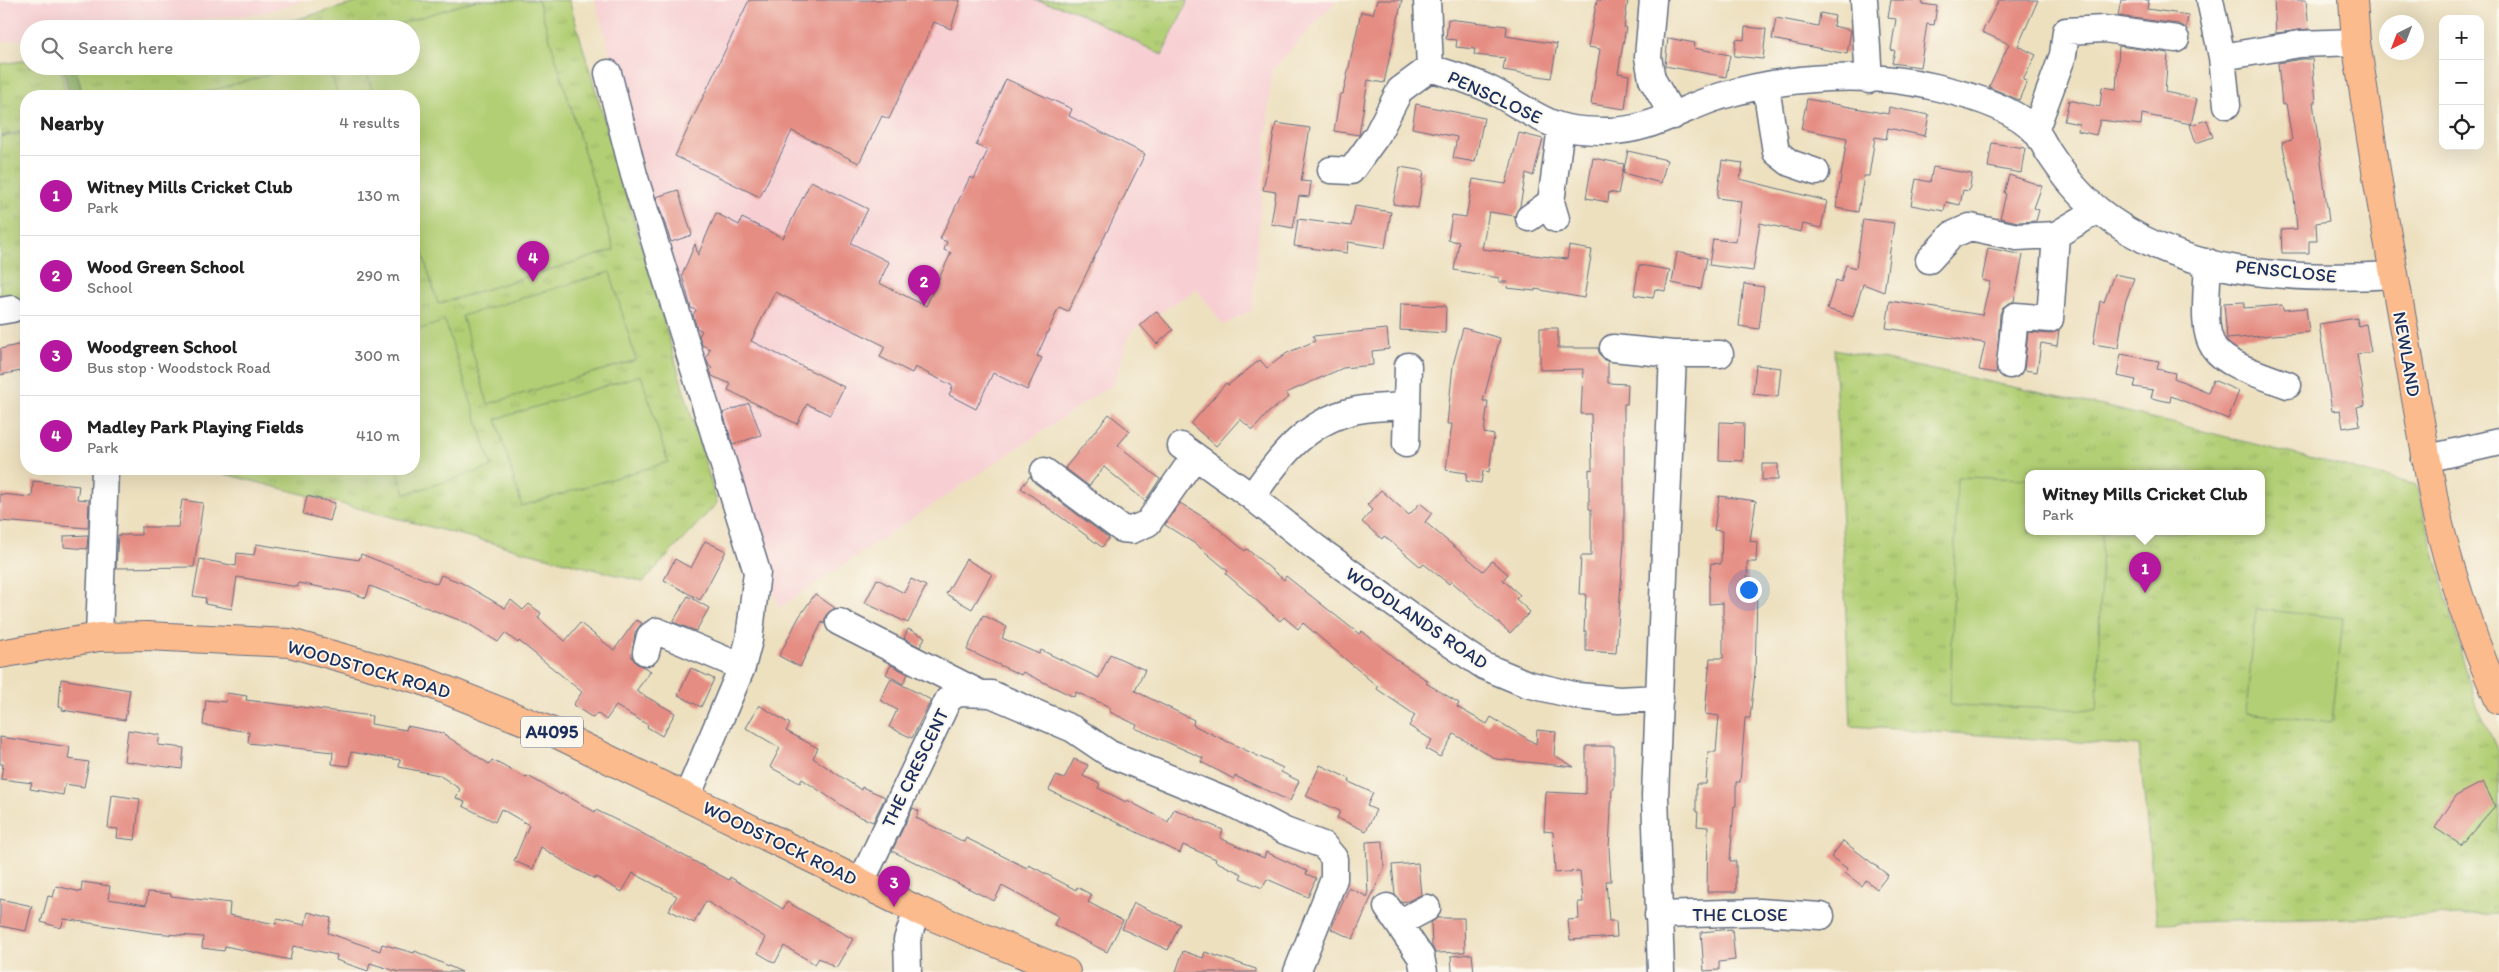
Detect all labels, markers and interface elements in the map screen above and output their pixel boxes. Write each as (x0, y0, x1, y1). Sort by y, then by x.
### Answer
north arrow (2379, 15, 2424, 60)
map controls (2439, 15, 2484, 150)
button: + (2439, 15, 2484, 60)
search box (20, 20, 420, 75)
icon: search (38, 34, 66, 62)
text: Search here (78, 36, 173, 59)
button: − (2439, 60, 2484, 105)
street label: PENSCLOSE (1444, 65, 1546, 129)
button: locate (2439, 105, 2484, 150)
text: Nearby (40, 110, 104, 135)
text: 4 results (339, 113, 400, 132)
text: Witney Mills Cricket Club (87, 175, 293, 198)
text: 1 (52, 186, 60, 205)
text: 130 m (357, 186, 400, 205)
text: Park (87, 198, 118, 217)
pin: 4 (517, 241, 549, 282)
street label: PENSCLOSE (2234, 254, 2338, 288)
text: Wood Green School (87, 255, 244, 278)
pin: 2 (908, 265, 940, 306)
text: 2 (52, 266, 60, 285)
text: 290 m (356, 266, 400, 285)
text: School (87, 278, 133, 297)
street label: NEWLAND (2388, 310, 2426, 398)
text: Woodgreen School (87, 335, 237, 358)
text: 3 (52, 346, 60, 365)
text: 300 m (355, 346, 400, 365)
text: Bus stop · Woodstock Road (87, 358, 271, 377)
text: Madley Park Playing Fields (87, 415, 304, 438)
text: 4 (51, 426, 61, 445)
text: 410 m (356, 426, 400, 445)
text: Park (87, 438, 118, 457)
popup (2025, 470, 2265, 535)
text: Witney Mills Cricket Club (2042, 482, 2248, 505)
text: Park (2042, 505, 2074, 524)
pin: 1 (2129, 552, 2161, 593)
street label: WOODLANDS ROAD (1341, 562, 1493, 674)
your location (1736, 577, 1762, 603)
street label: WOODSTOCK ROAD (285, 635, 453, 703)
street label: THE CRESCENT (876, 704, 954, 831)
road number: A4095 (521, 716, 583, 748)
street label: WOODSTOCK ROAD (699, 796, 861, 890)
pin: 3 (878, 866, 910, 907)
street label: THE CLOSE (1692, 903, 1788, 926)

